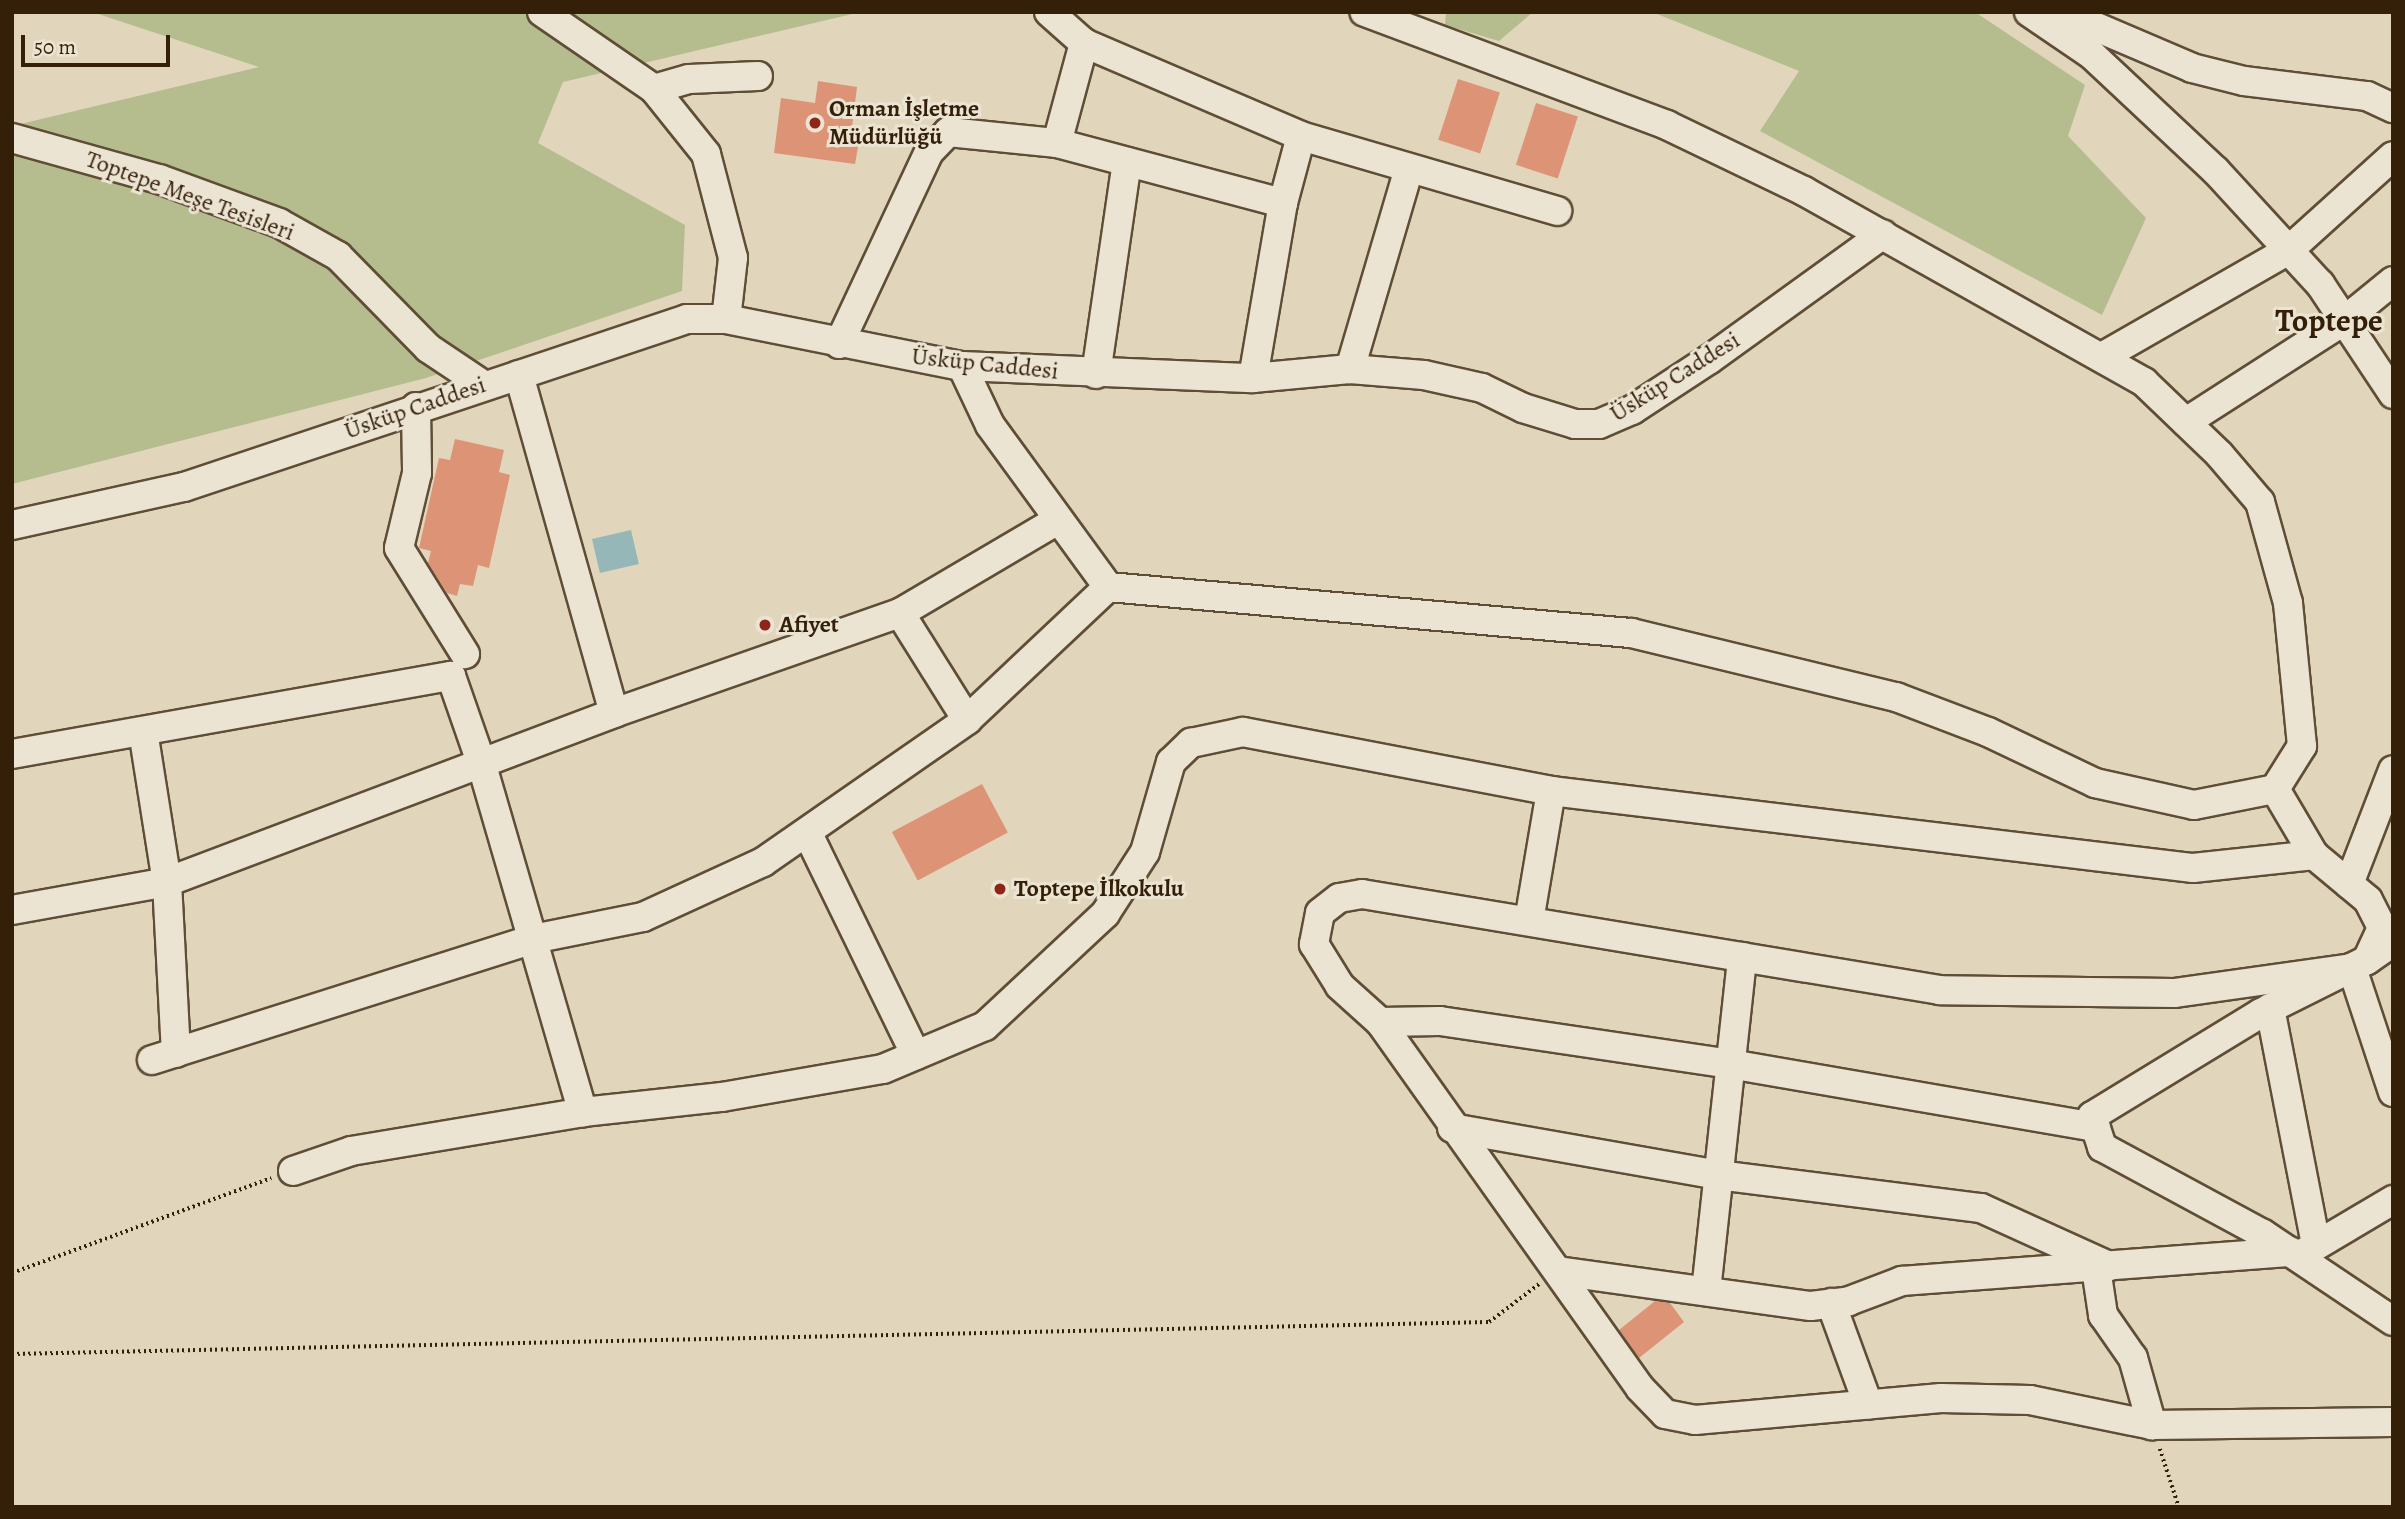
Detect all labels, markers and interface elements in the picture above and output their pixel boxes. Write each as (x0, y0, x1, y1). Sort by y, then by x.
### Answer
scale bar (24, 21, 173, 65)
text: 50 m (34, 33, 76, 61)
place label: Orman İşletme Müdürlüğü (829, 95, 979, 151)
marker: Orman İşletme Müdürlüğü (807, 115, 823, 131)
street label: Toptepe Meşe Tesisleri (82, 145, 298, 247)
district label: Toptepe (2275, 301, 2383, 339)
street label: Üsküp Caddesi (1605, 326, 1745, 428)
street label: Üsküp Caddesi (910, 342, 1060, 386)
street label: Üsküp Caddesi (341, 370, 489, 446)
place label: Afiyet (779, 611, 839, 639)
marker: Afiyet (757, 617, 773, 633)
place label: Toptepe İlkokulu (1014, 875, 1184, 903)
marker: Toptepe İlkokulu (992, 881, 1008, 897)

